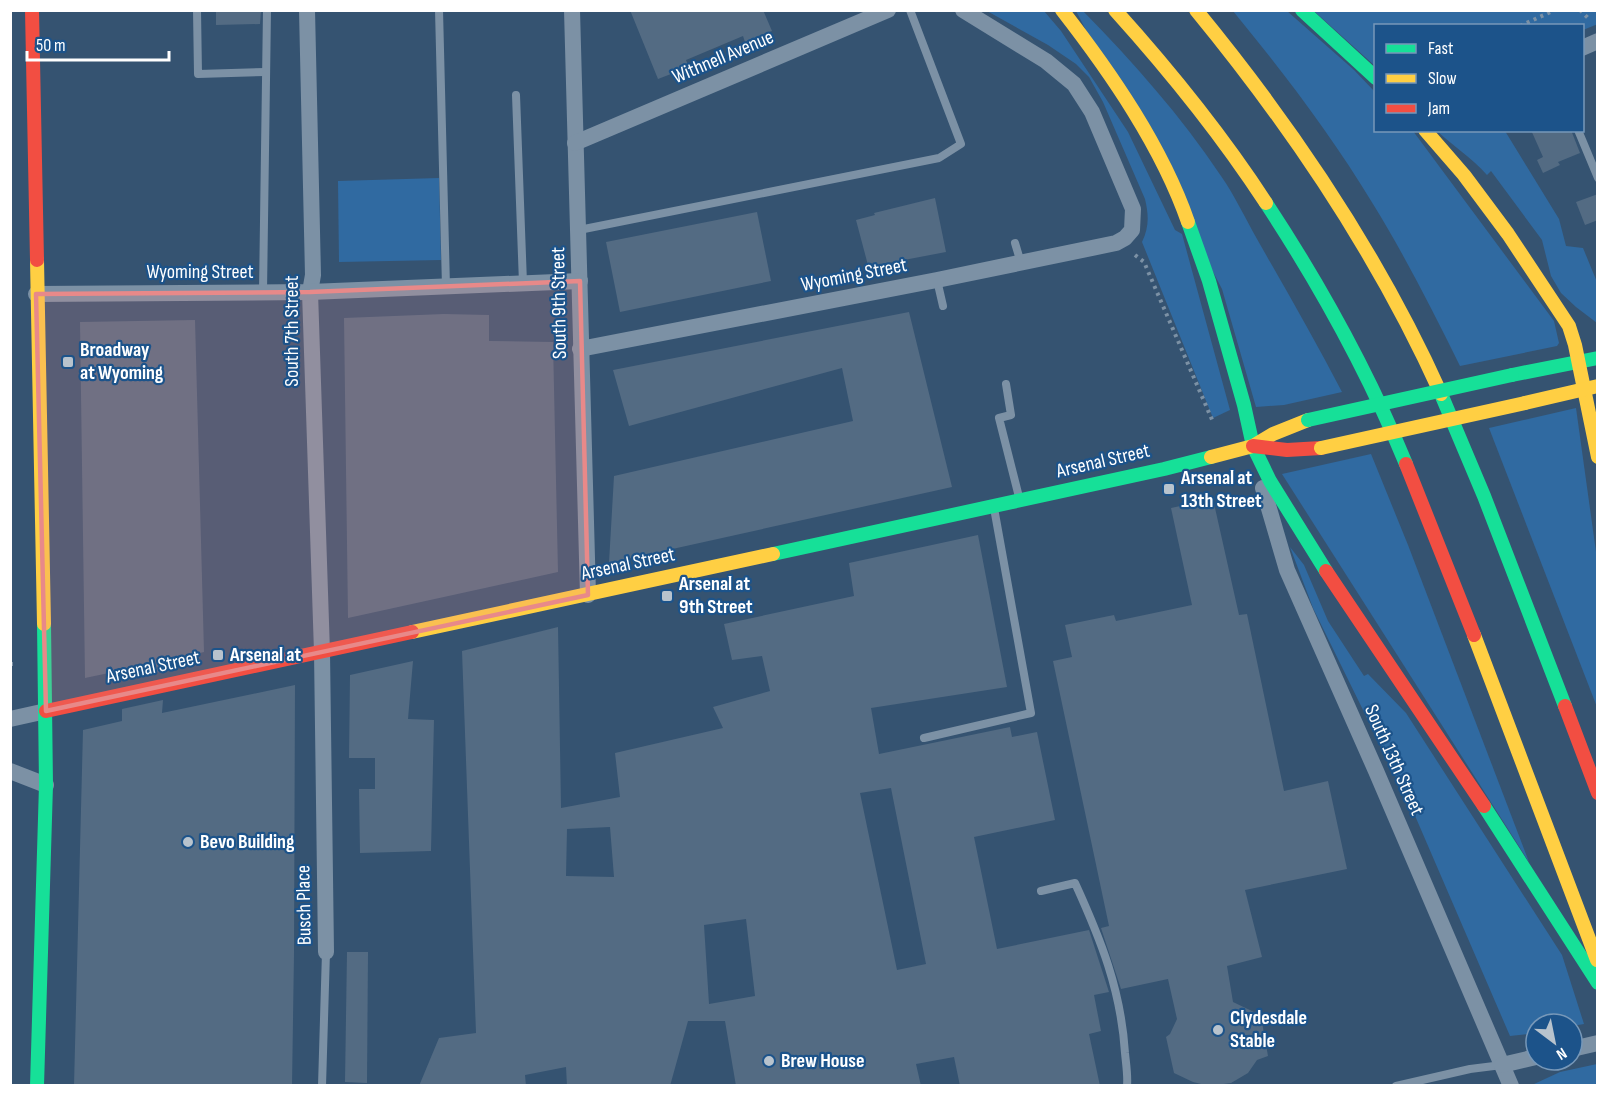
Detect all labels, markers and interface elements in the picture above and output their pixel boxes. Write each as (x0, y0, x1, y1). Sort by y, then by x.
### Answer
scale bar (27, 24, 170, 62)
legend (1374, 24, 1584, 132)
street label: Withnell Avenue (669, 25, 777, 89)
text: 50 m (36, 35, 66, 56)
text: Fast (1428, 38, 1454, 59)
text: Slow (1428, 68, 1457, 89)
text: Jam (1427, 98, 1450, 119)
street label: South 9th Street (546, 247, 572, 359)
street label: Wyoming Street (799, 253, 909, 297)
street label: Wyoming Street (146, 260, 254, 284)
street label: South 7th Street (280, 275, 304, 387)
place label: Broadway at Wyoming (80, 338, 164, 385)
marker: Broadway at Wyoming (61, 355, 75, 369)
street label: Arsenal Street (1053, 439, 1152, 484)
place label: Arsenal at 13th Street (1180, 466, 1262, 513)
marker: Arsenal at 13th Street (1162, 482, 1176, 496)
street label: Arsenal Street (578, 542, 677, 586)
place label: Arsenal at 9th Street (678, 572, 753, 619)
marker: Arsenal at 9th Street (660, 589, 674, 603)
place label: Arsenal at (229, 643, 301, 667)
street label: Arsenal Street (103, 645, 202, 689)
marker: Arsenal at (211, 648, 225, 662)
street label: South 13th Street (1359, 701, 1429, 819)
place label: Bevo Building (200, 830, 295, 854)
marker: Bevo Building (181, 835, 195, 849)
street label: Busch Place (291, 865, 317, 945)
place label: Clydesdale Stable (1230, 1006, 1307, 1053)
north arrow (1524, 1012, 1584, 1072)
marker: Clydesdale Stable (1211, 1023, 1225, 1037)
text: N (1552, 1043, 1570, 1064)
place label: Brew House (781, 1049, 865, 1073)
marker: Brew House (762, 1054, 776, 1068)

